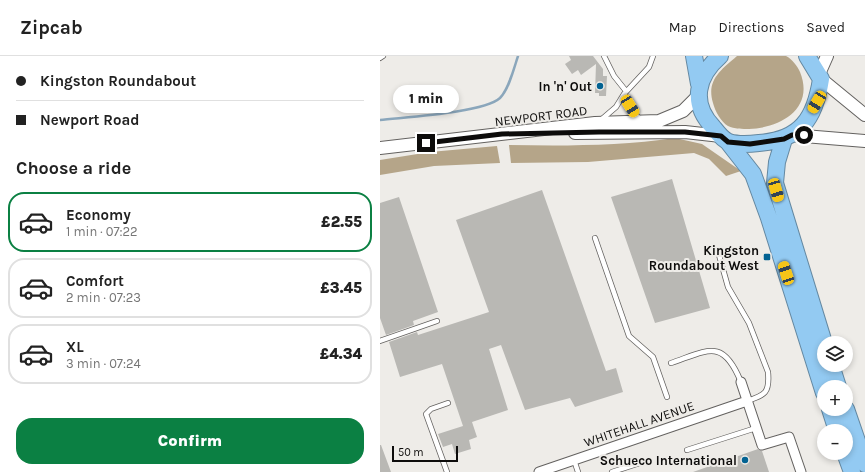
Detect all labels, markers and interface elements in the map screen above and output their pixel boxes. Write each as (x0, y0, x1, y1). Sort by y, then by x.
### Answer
text: Zipcab (20, 17, 83, 39)
text: Map (669, 19, 697, 36)
text: Directions (719, 19, 784, 36)
text: Saved (806, 19, 845, 36)
text: Kingston Roundabout (40, 72, 196, 90)
place label: In 'n' Out (538, 79, 592, 94)
marker: In 'n' Out (595, 81, 605, 91)
callout: 1 min (393, 85, 459, 113)
car (806, 89, 828, 115)
text: 1 min (409, 91, 443, 106)
car (619, 93, 641, 119)
street label: NEWPORT ROAD (494, 103, 588, 129)
text: Newport Road (40, 111, 139, 129)
route start (795, 126, 813, 144)
route end (417, 134, 435, 152)
text: Choose a ride (16, 157, 131, 179)
car (767, 177, 785, 203)
icon: car (18, 204, 54, 240)
text: Economy (66, 206, 131, 224)
text: £2.55 (321, 213, 362, 231)
text: 1 min · 07:22 (66, 224, 138, 239)
place label: Kingston Roundabout West (649, 243, 759, 273)
marker: Kingston Roundabout West (762, 252, 772, 262)
car (777, 260, 795, 286)
icon: car (18, 270, 54, 306)
text: Comfort (66, 272, 124, 290)
text: £3.45 (320, 279, 362, 297)
text: 2 min · 07:23 (66, 290, 141, 305)
icon: car (18, 336, 54, 372)
map controls (817, 336, 853, 460)
button: layers (817, 336, 853, 372)
text: XL (66, 338, 84, 356)
text: £4.34 (320, 345, 362, 363)
text: 3 min · 07:24 (66, 356, 141, 371)
button: + (817, 380, 853, 416)
street label: WHITEHALL AVENUE (582, 398, 696, 450)
button: Confirm (16, 418, 364, 464)
button: − (817, 424, 853, 460)
scale bar (392, 444, 458, 463)
text: 50 m (398, 446, 424, 459)
place label: Schueco International (600, 453, 737, 468)
marker: Schueco International (740, 455, 750, 465)

